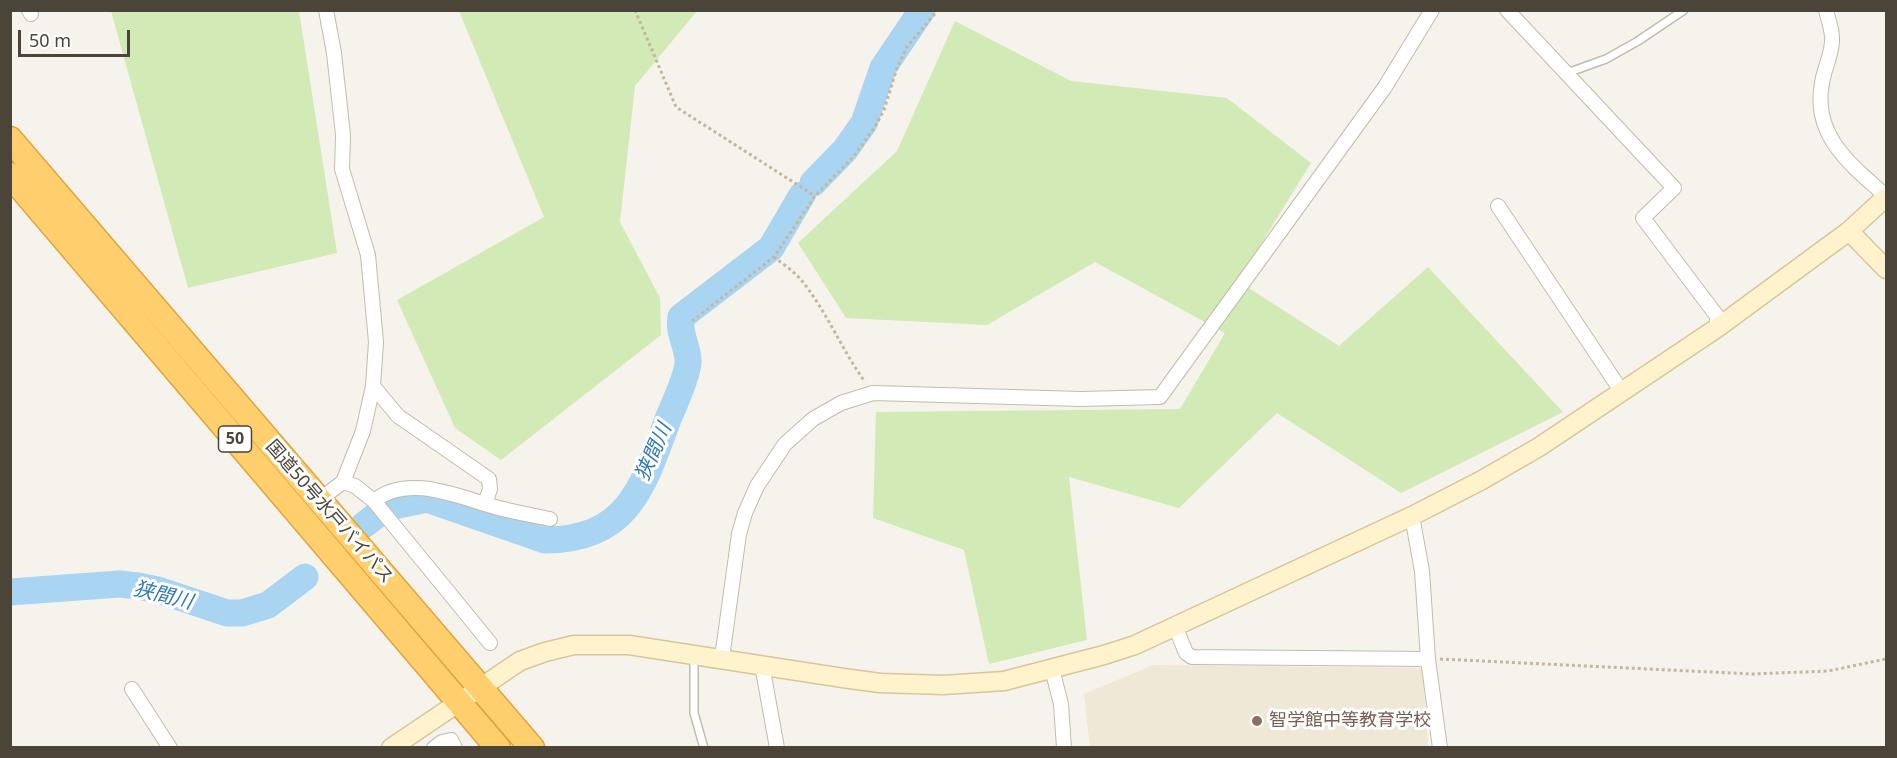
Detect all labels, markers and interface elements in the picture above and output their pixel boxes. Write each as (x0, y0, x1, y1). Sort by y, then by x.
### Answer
scale bar (21, 18, 134, 56)
text: 50 m (29, 28, 71, 52)
water label: 狭間川 (631, 420, 677, 484)
road number: 50 (218, 426, 252, 452)
street label: 国道50号水戸バイパス (261, 436, 397, 588)
water label: 狭間川 (131, 577, 195, 615)
place label: 智学館中等教育学校 (1269, 710, 1431, 732)
marker: 智学館中等教育学校 (1250, 714, 1264, 728)

